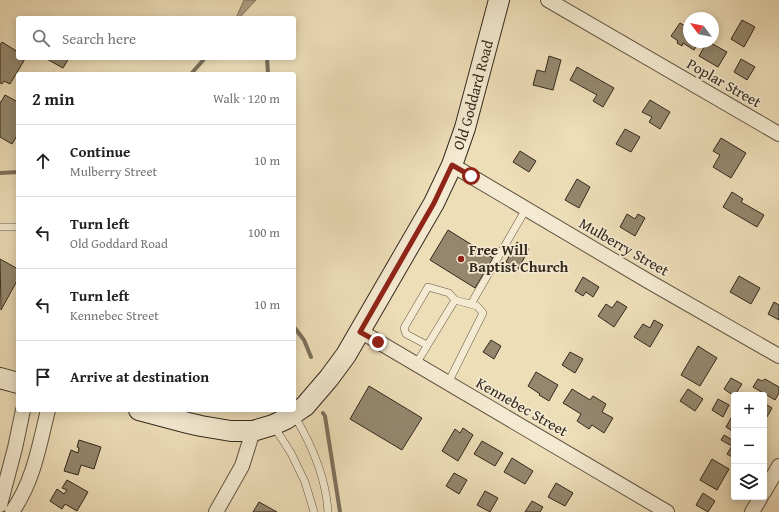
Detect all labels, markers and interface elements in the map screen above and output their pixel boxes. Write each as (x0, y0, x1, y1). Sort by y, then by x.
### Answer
north arrow (683, 12, 719, 48)
search box (16, 16, 296, 60)
icon: search (30, 27, 52, 49)
text: Search here (62, 28, 136, 49)
street label: Old Goddard Road (447, 38, 498, 153)
street label: Poplar Street (683, 53, 766, 113)
text: 2 min (32, 86, 74, 111)
text: Walk · 120 m (213, 89, 280, 108)
text: Continue (70, 141, 131, 162)
icon: ahead (32, 150, 54, 172)
text: 10 m (254, 151, 280, 170)
text: Mulberry Street (70, 162, 157, 181)
route start (462, 167, 480, 185)
street label: Mulberry Street (575, 212, 674, 281)
text: Turn left (70, 213, 129, 234)
icon: left (32, 222, 54, 244)
text: 100 m (248, 223, 280, 242)
text: Old Goddard Road (70, 234, 168, 253)
place label: Free Will Baptist Church (469, 239, 569, 277)
marker: Free Will Baptist Church (456, 254, 466, 264)
text: Turn left (70, 285, 129, 306)
icon: left (32, 294, 54, 316)
text: 10 m (254, 295, 280, 314)
text: Kennebec Street (70, 306, 159, 325)
route end (369, 333, 387, 351)
icon: arrive (32, 366, 54, 388)
text: Arrive at destination (70, 366, 209, 387)
street label: Kennebec Street (473, 372, 572, 442)
map controls (731, 392, 767, 500)
button: + (731, 392, 767, 428)
button: − (731, 428, 767, 464)
button: layers (731, 464, 767, 500)

